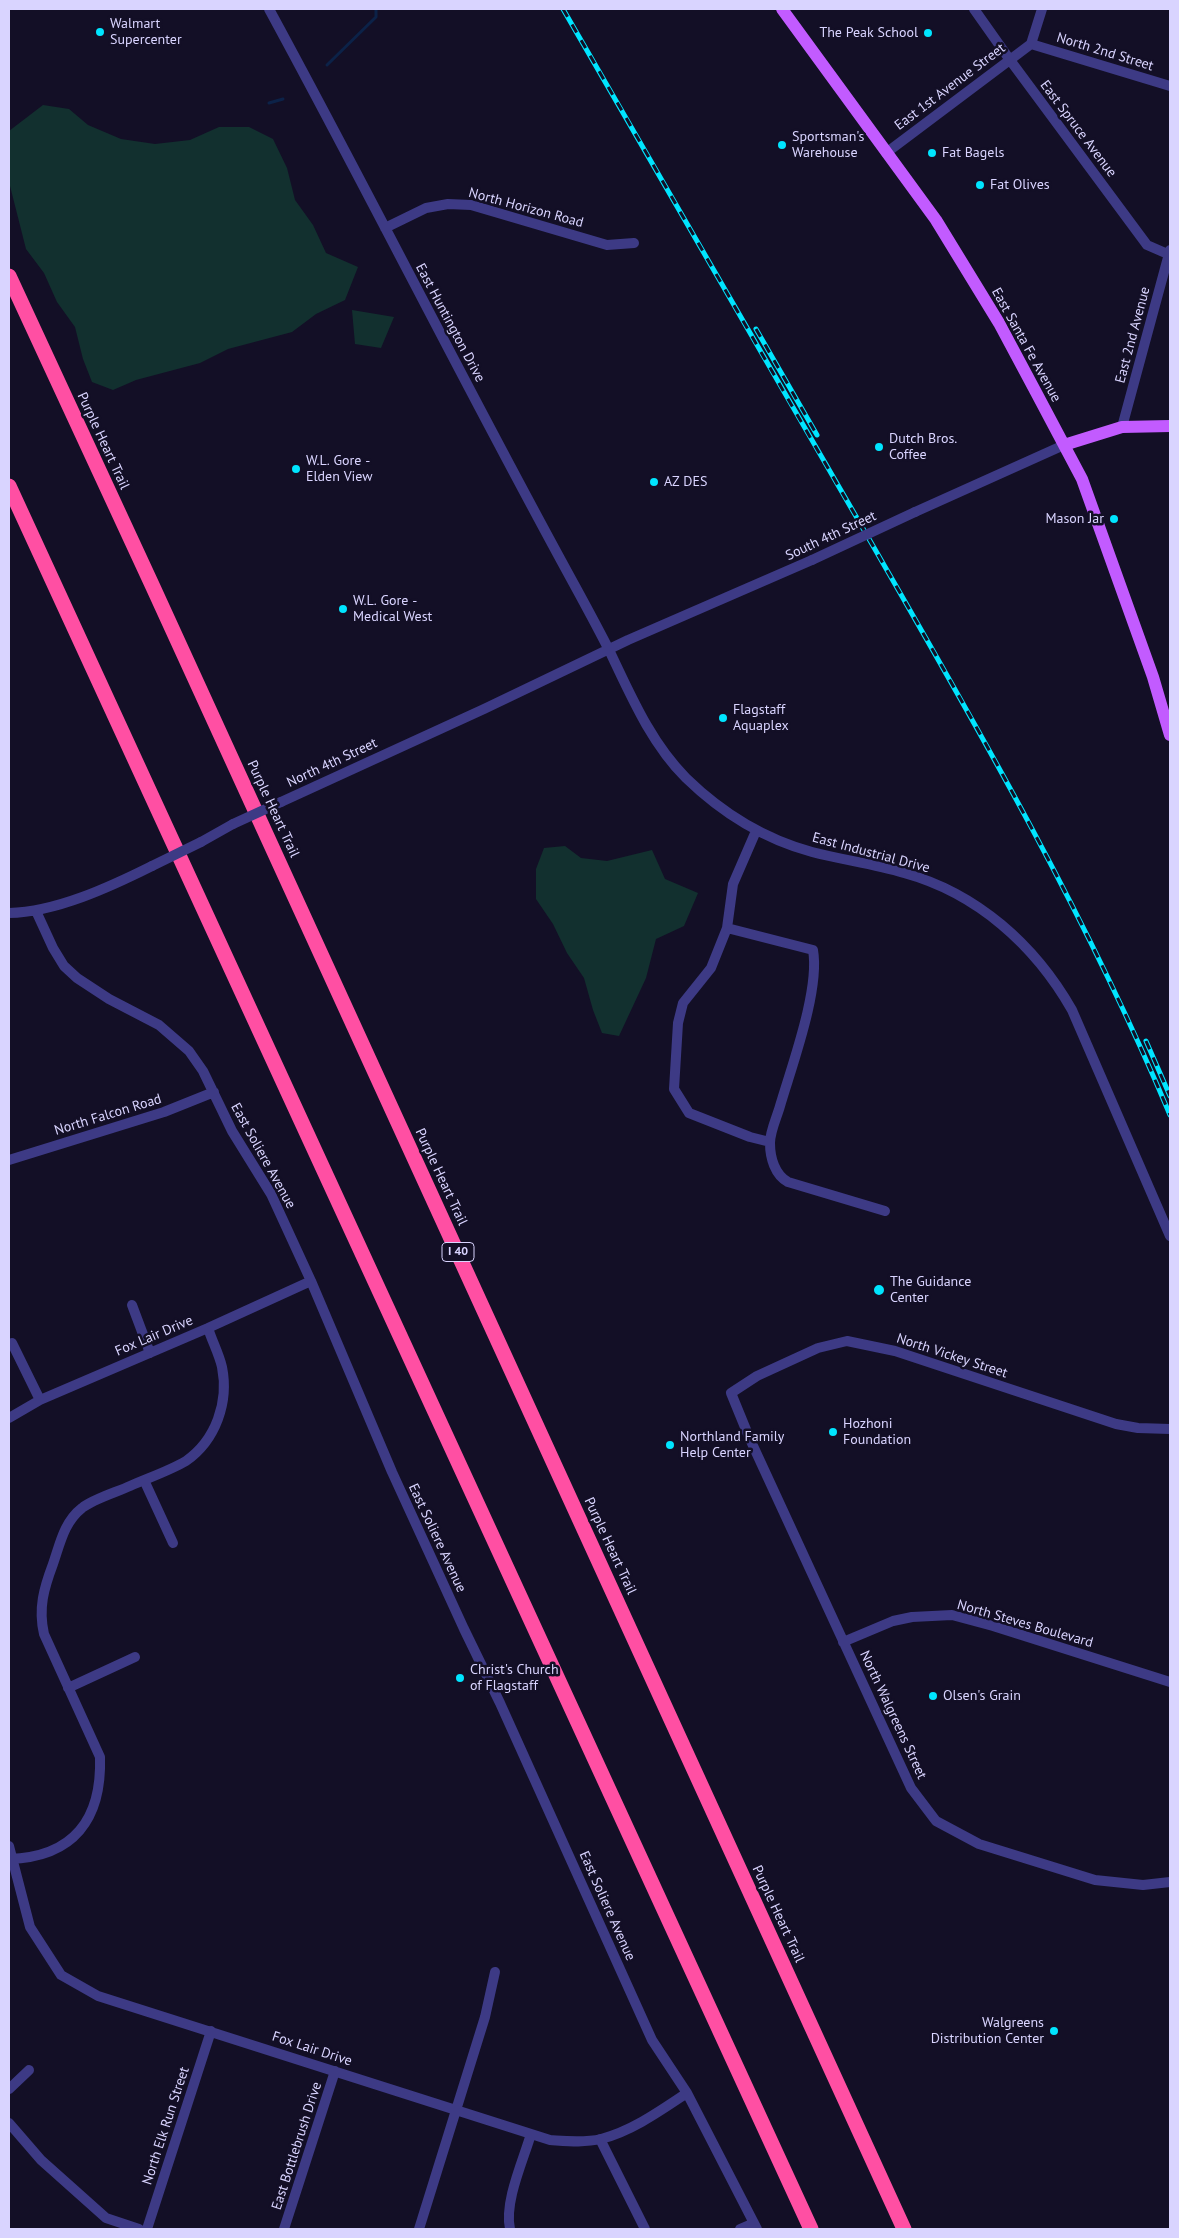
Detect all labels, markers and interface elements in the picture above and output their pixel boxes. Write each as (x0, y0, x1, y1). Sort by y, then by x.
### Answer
place label: Walmart Supercenter (110, 16, 182, 48)
place label: The Peak School (819, 25, 918, 41)
marker: Walmart Supercenter (94, 26, 106, 38)
marker: The Peak School (922, 27, 934, 39)
street label: North 2nd Street (1054, 29, 1156, 75)
street label: East 1st Avenue Street (891, 40, 1009, 134)
street label: East Spruce Avenue (1036, 77, 1120, 181)
place label: Sportsman's Warehouse (792, 129, 864, 162)
marker: Sportsman's Warehouse (776, 139, 788, 151)
place label: Fat Bagels (942, 145, 1004, 161)
marker: Fat Bagels (926, 147, 938, 159)
place label: Fat Olives (990, 177, 1050, 193)
marker: Fat Olives (974, 179, 986, 191)
street label: North Horizon Road (467, 185, 585, 231)
street label: East Huntington Drive (412, 261, 488, 385)
street label: East Santa Fe Avenue (988, 285, 1064, 405)
street label: East 2nd Avenue (1112, 285, 1154, 385)
street label: Purple Heart Trail (73, 390, 133, 492)
place label: Dutch Bros. Coffee (889, 431, 957, 464)
marker: Dutch Bros. Coffee (873, 441, 885, 453)
place label: W.L. Gore - Elden View (306, 453, 373, 486)
marker: W.L. Gore - Elden View (290, 463, 302, 475)
place label: AZ DES (664, 474, 707, 490)
marker: AZ DES (648, 476, 660, 488)
street label: South 4th Street (783, 508, 879, 564)
place label: Mason Jar (1045, 511, 1104, 527)
marker: Mason Jar (1108, 513, 1120, 525)
place label: W.L. Gore - Medical West (353, 593, 432, 626)
marker: W.L. Gore - Medical West (337, 603, 349, 615)
place label: Flagstaff Aquaplex (733, 702, 789, 734)
marker: Flagstaff Aquaplex (717, 712, 729, 724)
street label: North 4th Street (284, 735, 380, 791)
street label: Purple Heart Trail (243, 758, 303, 860)
street label: East Industrial Drive (810, 829, 932, 877)
street label: North Falcon Road (52, 1091, 164, 1139)
street label: East Soliere Avenue (227, 1100, 299, 1212)
street label: Purple Heart Trail (411, 1126, 471, 1228)
road number: I 40 (442, 1242, 474, 1262)
place label: The Guidance Center (890, 1274, 971, 1306)
marker: The Guidance Center (872, 1283, 886, 1297)
street label: Fox Lair Drive (113, 1312, 195, 1360)
street label: North Vickey Street (894, 1330, 1010, 1382)
place label: Hozhoni Foundation (843, 1416, 911, 1448)
marker: Hozhoni Foundation (827, 1426, 839, 1438)
place label: Northland Family Help Center (680, 1429, 784, 1461)
marker: Northland Family Help Center (664, 1439, 676, 1451)
street label: East Soliere Avenue (404, 1481, 470, 1595)
street label: Purple Heart Trail (580, 1495, 640, 1597)
street label: North Steves Boulevard (955, 1597, 1095, 1651)
street label: North Walgreens Street (856, 1648, 930, 1782)
place label: Christ's Church of Flagstaff (470, 1662, 559, 1694)
marker: Christ's Church of Flagstaff (454, 1672, 466, 1684)
place label: Olsen's Grain (943, 1688, 1021, 1704)
marker: Olsen's Grain (927, 1690, 939, 1702)
street label: East Soliere Avenue (575, 1849, 639, 1963)
street label: Purple Heart Trail (748, 1863, 808, 1965)
place label: Walgreens Distribution Center (931, 2015, 1044, 2048)
marker: Walgreens Distribution Center (1048, 2025, 1060, 2037)
street label: Fox Lair Drive (270, 2028, 354, 2070)
street label: North Elk Run Street (139, 2065, 193, 2187)
street label: East Bottlebrush Drive (268, 2080, 326, 2212)

